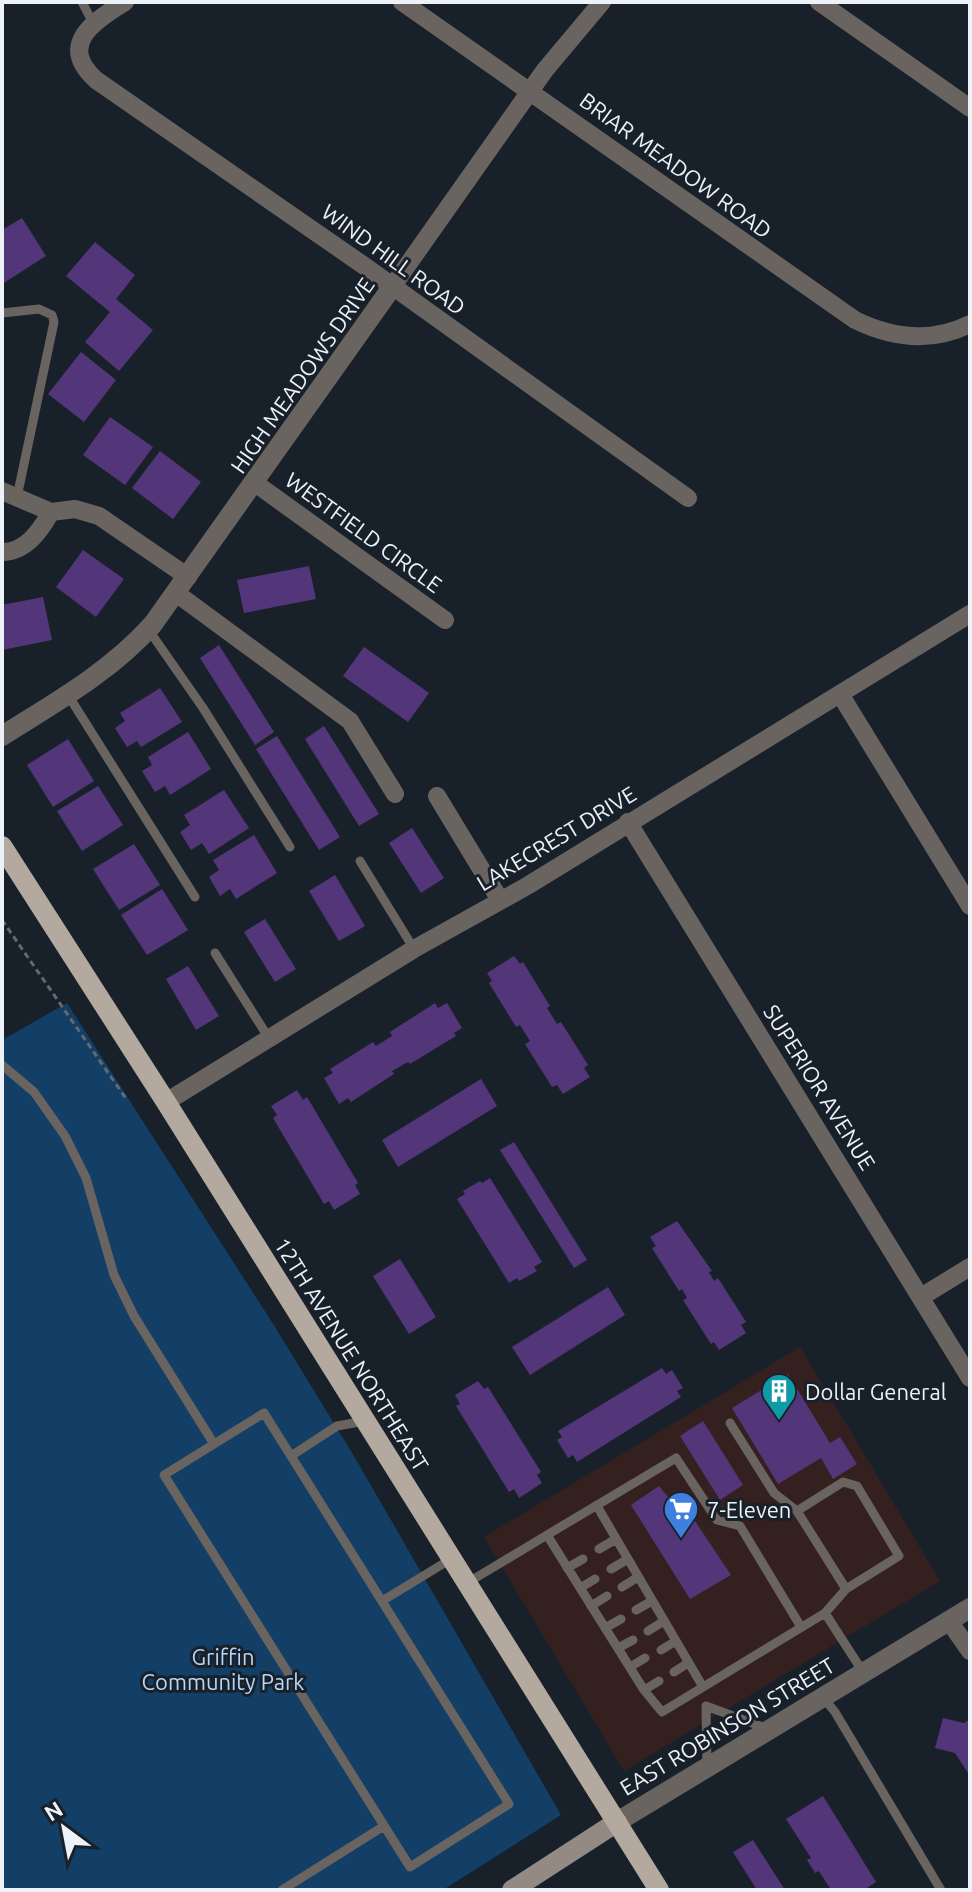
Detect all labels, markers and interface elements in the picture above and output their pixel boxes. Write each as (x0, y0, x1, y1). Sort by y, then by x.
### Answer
street label: BRIAR MEADOW ROAD (575, 87, 777, 243)
street label: WIND HILL ROAD (317, 199, 471, 319)
street label: HIGH MEADOWS DRIVE (225, 273, 379, 477)
street label: WESTFIELD CIRCLE (281, 467, 447, 597)
street label: LAKECREST DRIVE (472, 781, 640, 895)
street label: SUPERIOR AVENUE (759, 1000, 881, 1174)
street label: 12TH AVENUE NORTHEAST (270, 1233, 434, 1475)
building icon: Dollar General (760, 1372, 798, 1422)
place label: Dollar General (805, 1379, 947, 1404)
supermarket icon: 7-Eleven (662, 1490, 700, 1540)
place label: 7-Eleven (707, 1497, 791, 1522)
park label: Griffin Community Park (142, 1644, 304, 1694)
street label: EAST ROBINSON STREET (615, 1652, 839, 1800)
north arrow (24, 1788, 104, 1868)
text: N (40, 1796, 67, 1826)

